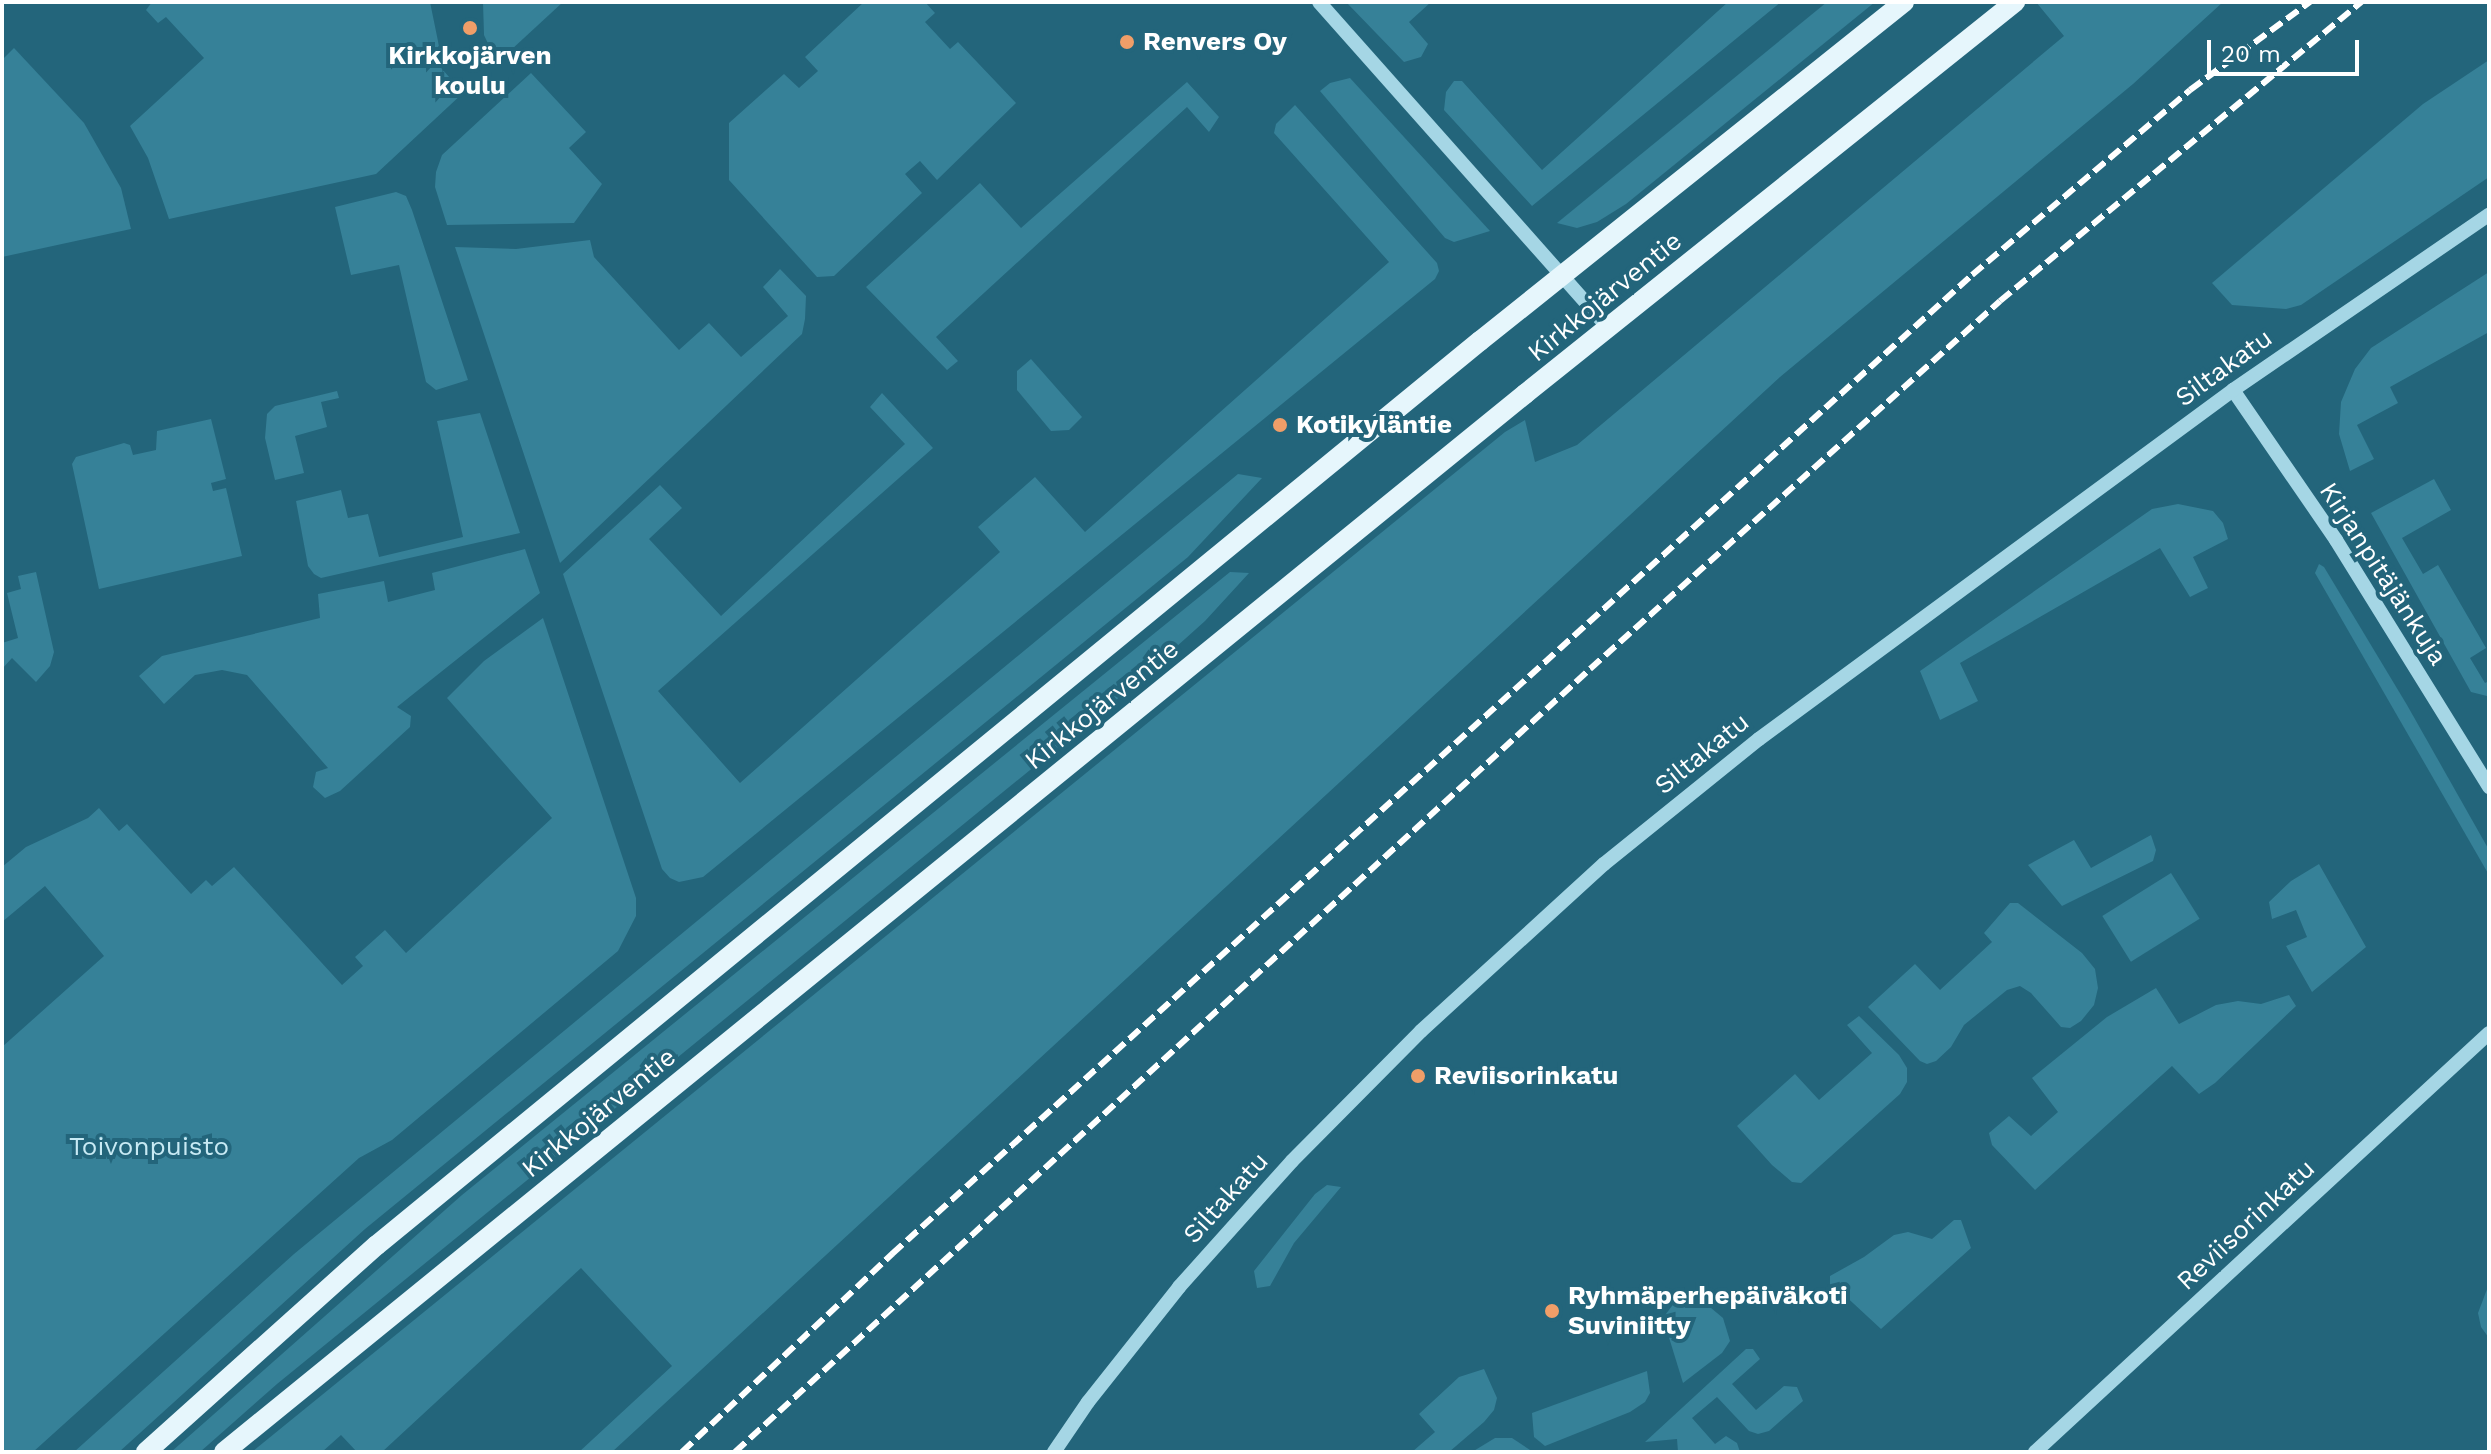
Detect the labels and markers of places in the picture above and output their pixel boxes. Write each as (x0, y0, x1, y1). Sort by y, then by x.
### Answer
marker: Kirkkojärven koulu (461, 19, 479, 37)
place label: Renvers Oy (1143, 26, 1287, 58)
marker: Renvers Oy (1118, 33, 1136, 51)
place label: Kirkkojärven koulu (388, 40, 552, 102)
place label: Kotikyläntie (1296, 409, 1452, 441)
marker: Kotikyläntie (1271, 416, 1289, 434)
place label: Reviisorinkatu (1434, 1060, 1618, 1092)
marker: Reviisorinkatu (1409, 1067, 1427, 1085)
place label: Ryhmäperhepäiväkoti Suviniitty (1568, 1280, 1848, 1342)
marker: Ryhmäperhepäiväkoti Suviniitty (1543, 1302, 1561, 1320)

